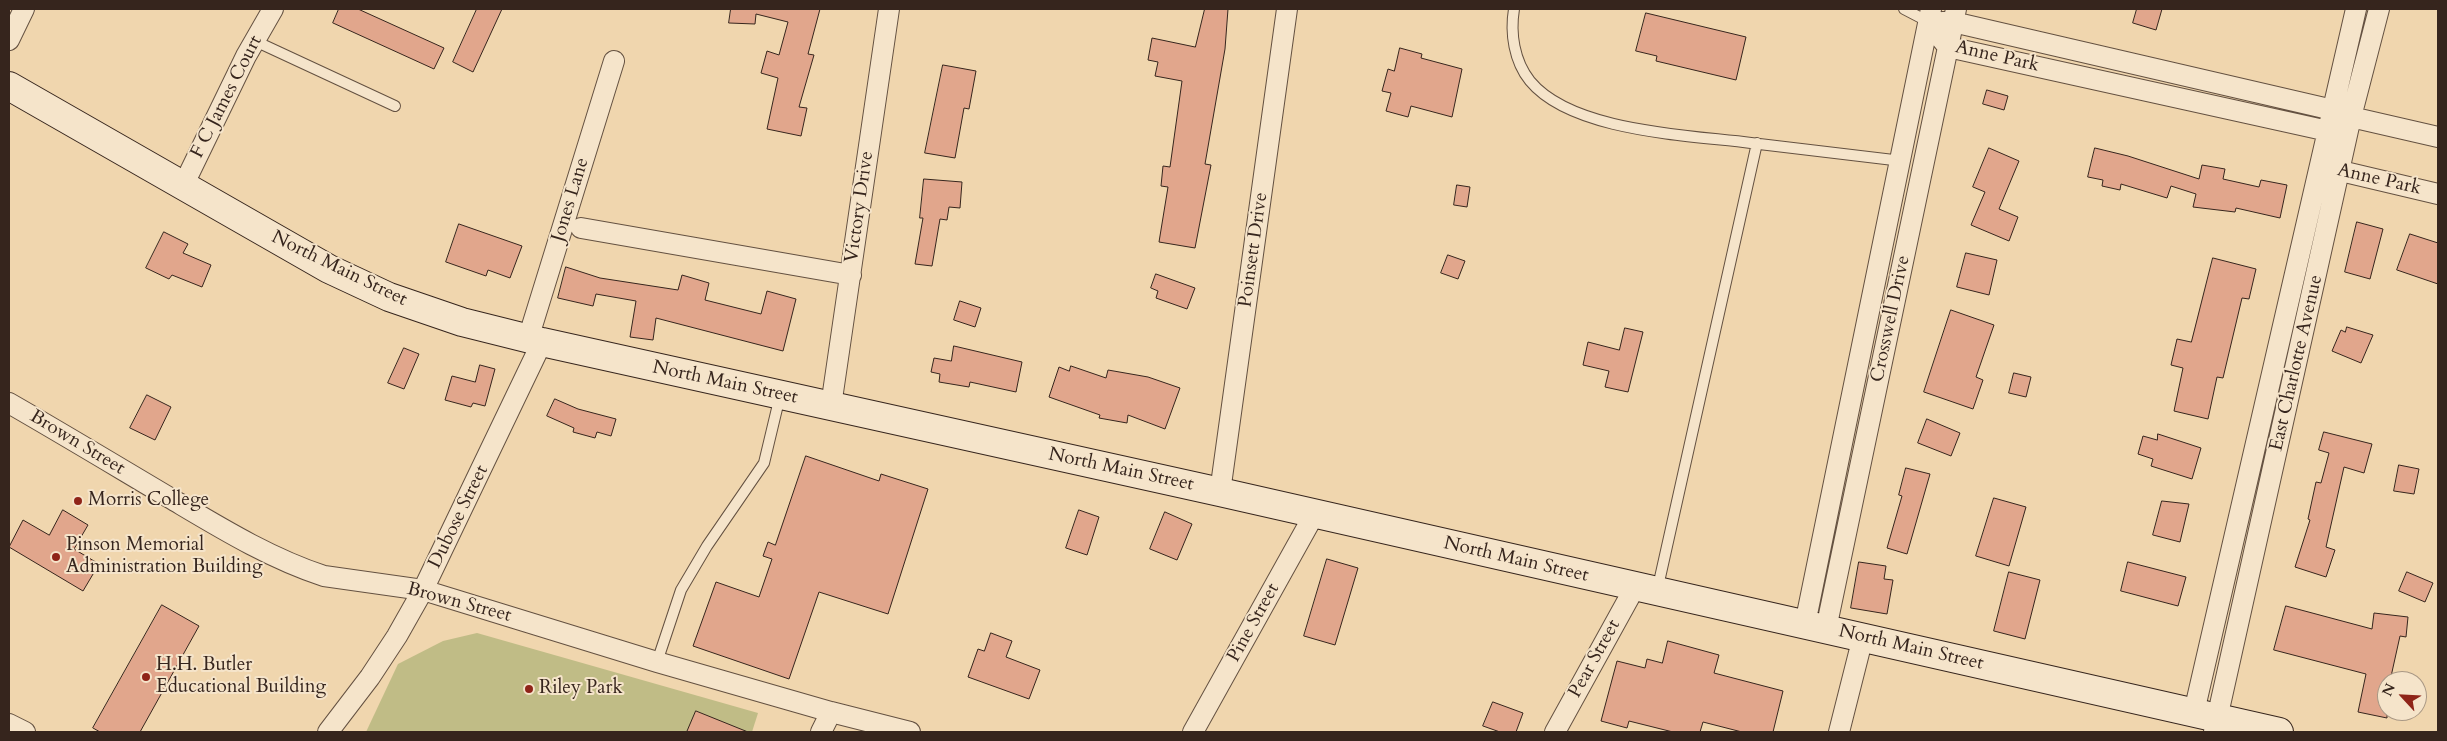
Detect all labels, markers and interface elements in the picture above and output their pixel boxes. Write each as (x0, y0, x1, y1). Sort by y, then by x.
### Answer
street label: F C James Court (186, 32, 268, 162)
street label: Anne Park (1953, 36, 2041, 78)
street label: Victory Drive (841, 150, 879, 264)
street label: Jones Lane (547, 155, 595, 245)
street label: Anne Park (2335, 159, 2423, 201)
street label: Poinsett Drive (1235, 191, 1273, 309)
street label: North Main Street (267, 226, 411, 312)
street label: Crosswell Drive (1866, 254, 1916, 384)
street label: East Charlotte Avenue (2266, 273, 2328, 453)
street label: North Main Street (650, 356, 800, 410)
street label: Brown Street (25, 406, 129, 480)
street label: North Main Street (1046, 443, 1196, 497)
street label: Dubose Street (424, 462, 494, 572)
place label: Morris College (88, 490, 209, 512)
marker: Morris College (72, 495, 84, 507)
street label: North Main Street (1441, 532, 1591, 588)
place label: Pinson Memorial Administration Building (66, 535, 263, 579)
marker: Pinson Memorial Administration Building (50, 551, 62, 563)
street label: Brown Street (404, 578, 514, 628)
street label: Pine Street (1223, 580, 1285, 666)
street label: Pear Street (1564, 616, 1626, 702)
street label: North Main Street (1836, 620, 1986, 676)
place label: H.H. Butler Educational Building (156, 655, 326, 699)
marker: H.H. Butler Educational Building (140, 671, 152, 683)
north arrow (2377, 671, 2427, 721)
place label: Riley Park (539, 678, 623, 700)
text: N (2378, 680, 2400, 699)
marker: Riley Park (523, 683, 535, 695)

